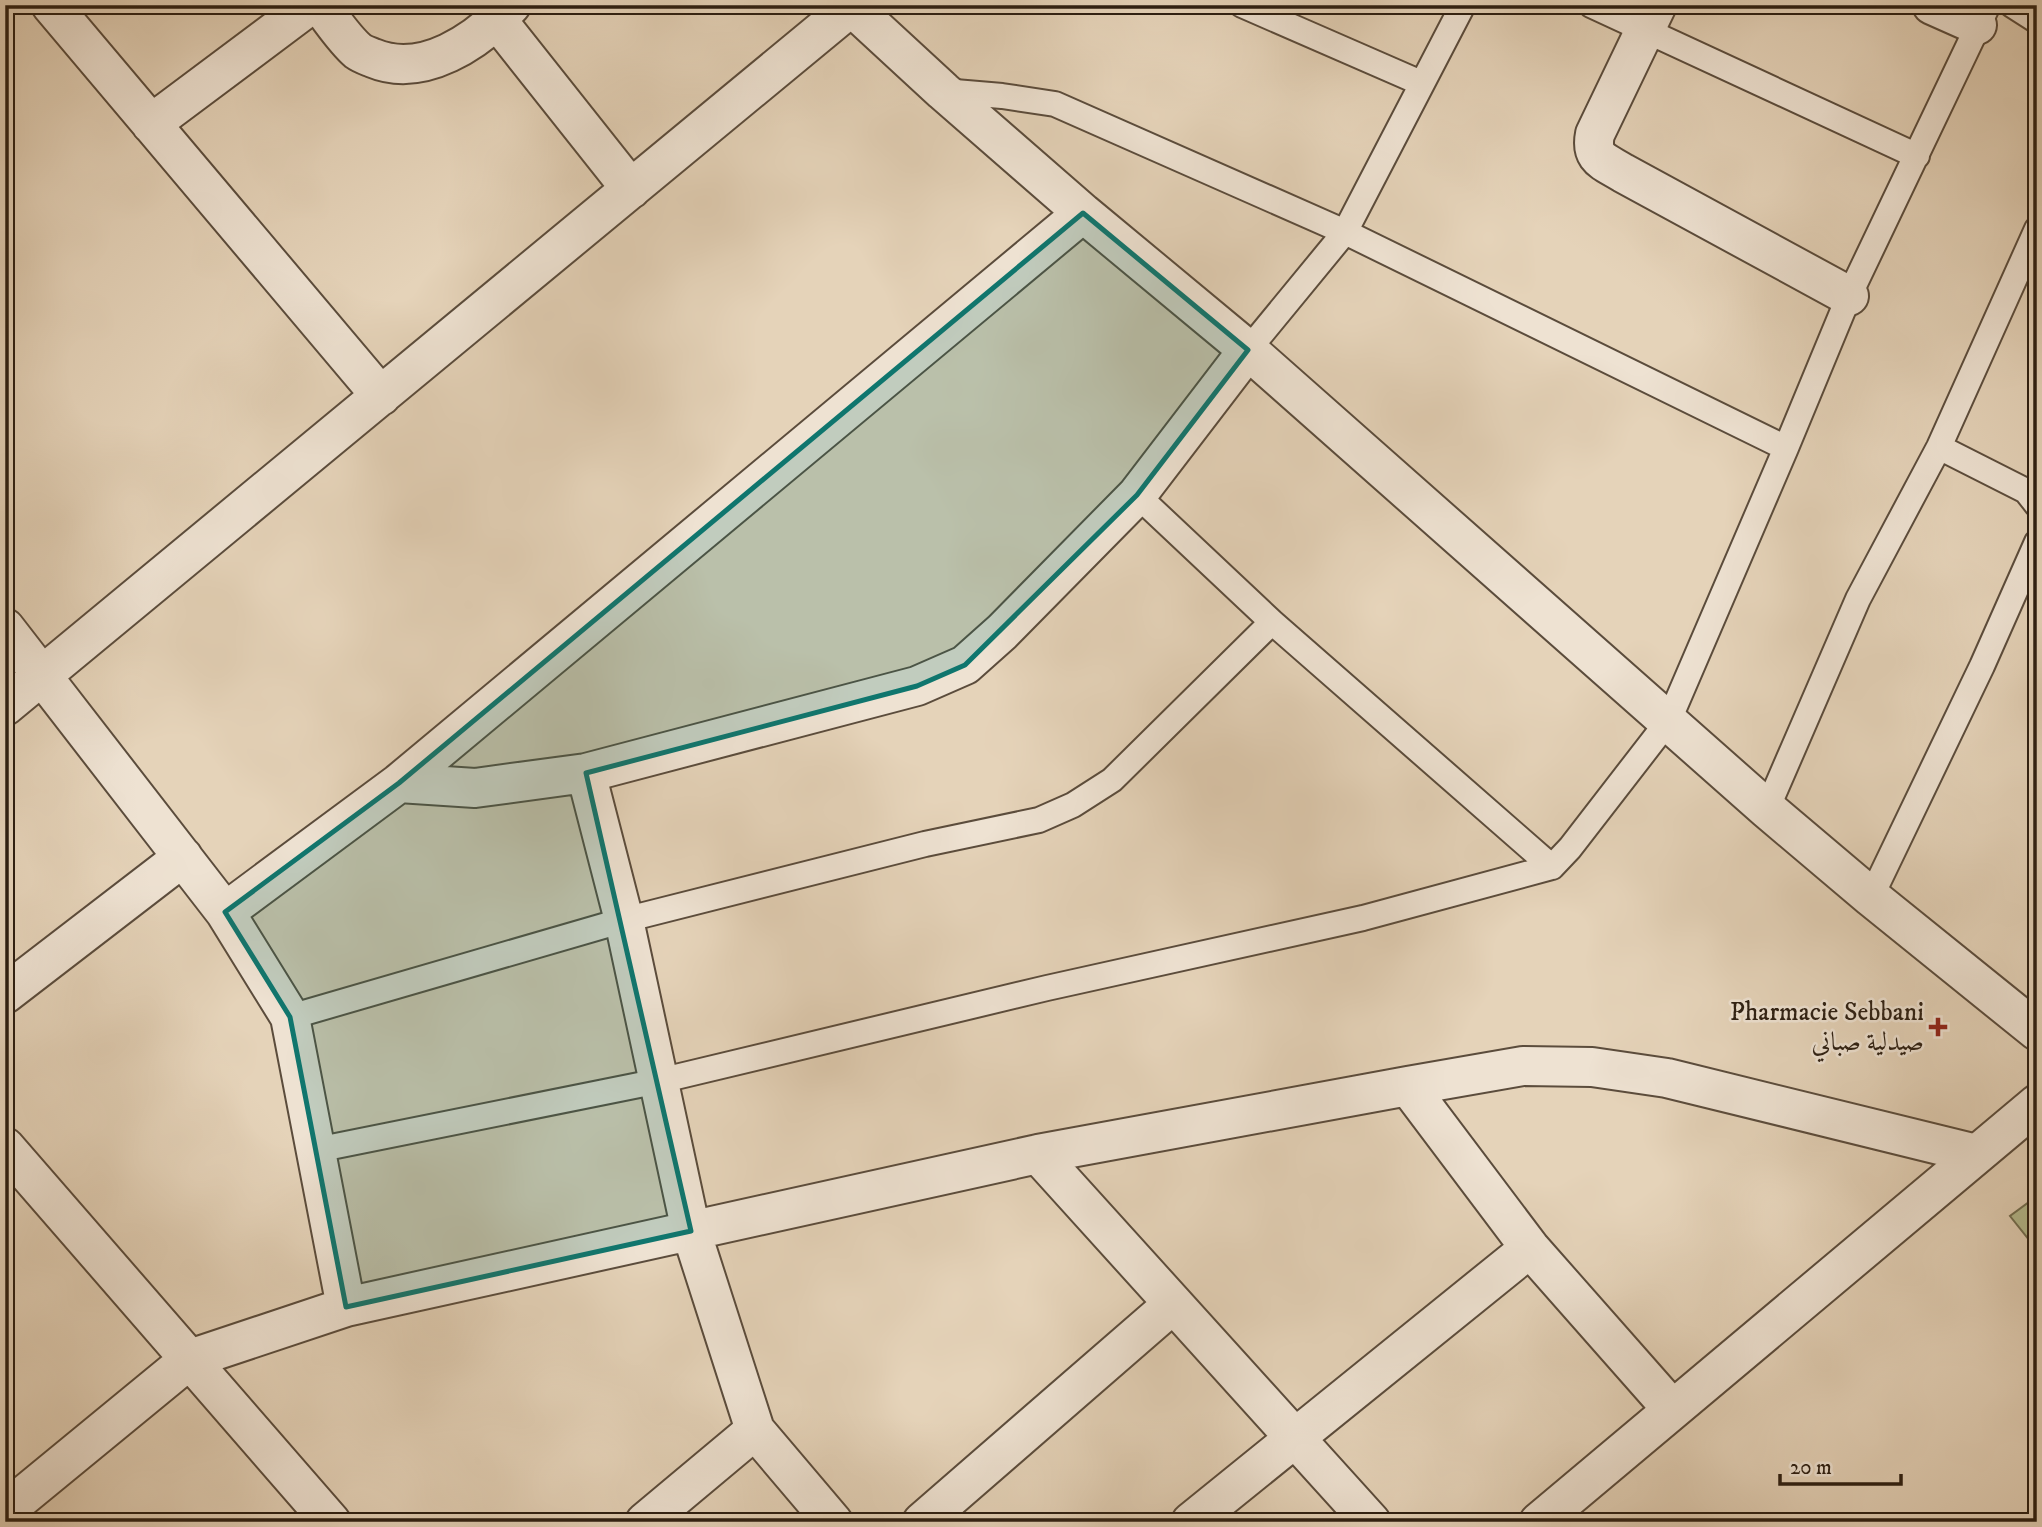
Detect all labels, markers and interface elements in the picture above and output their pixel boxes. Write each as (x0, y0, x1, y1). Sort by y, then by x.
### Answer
place label: Pharmacie Sebbani صيدلية صباني (1730, 996, 1924, 1063)
marker: Pharmacie Sebbani صيدلية صباني (1930, 1019, 1946, 1035)
scale bar (1780, 1443, 1900, 1487)
text: 20 m (1790, 1455, 1832, 1481)

